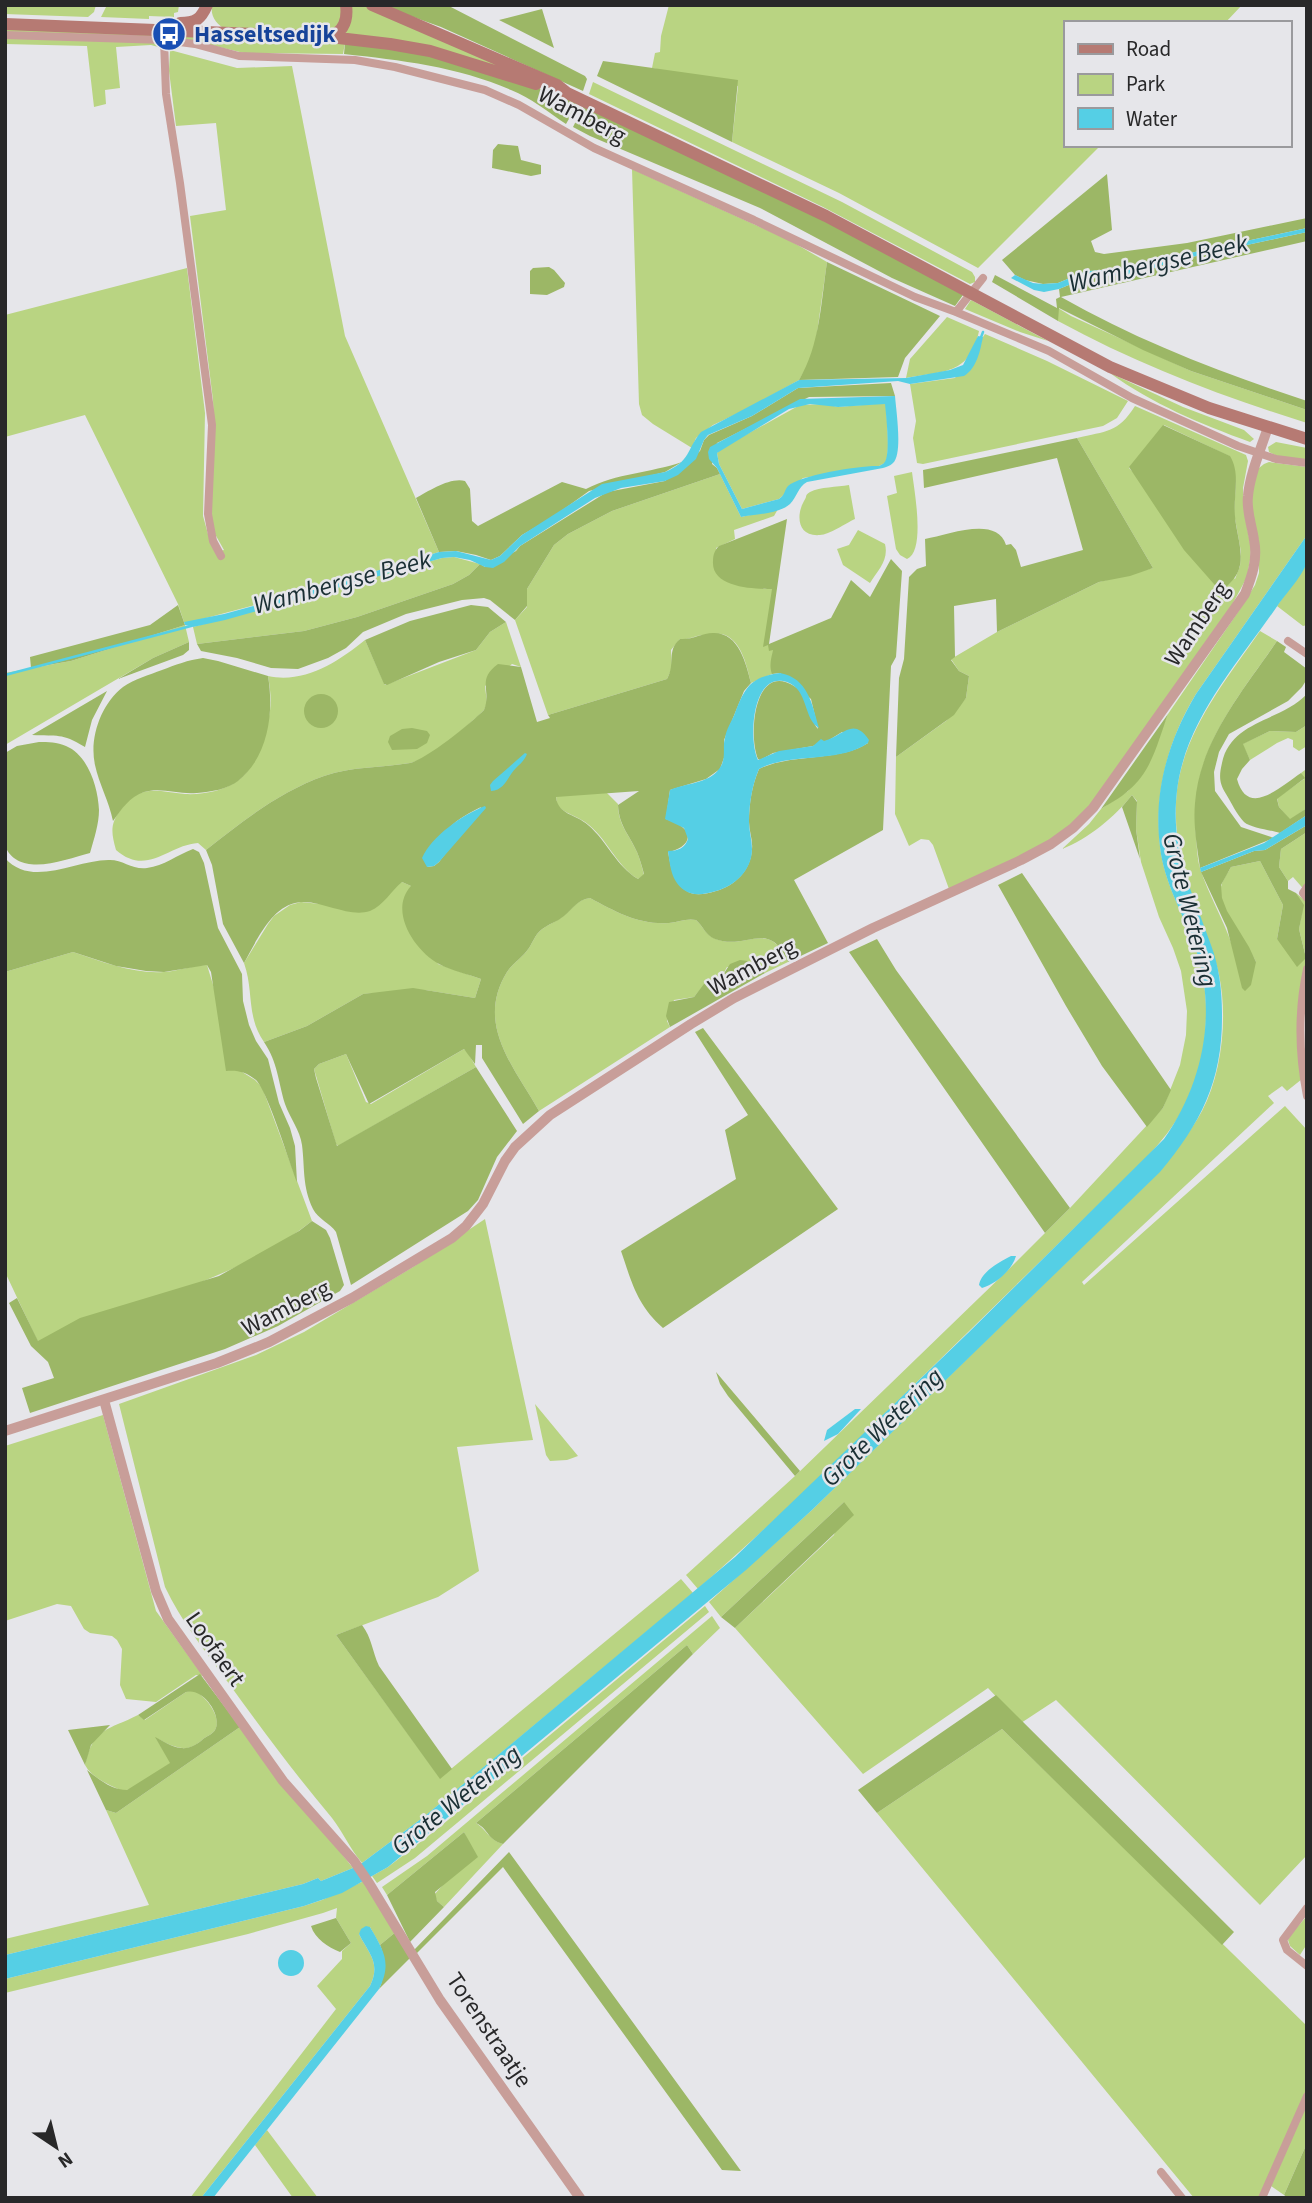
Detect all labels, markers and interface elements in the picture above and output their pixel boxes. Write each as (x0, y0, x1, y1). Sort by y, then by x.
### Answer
bus stop icon: Hasseltsedijk (150, 15, 188, 53)
place label: Hasseltsedijk (194, 17, 336, 52)
legend (1064, 21, 1291, 147)
text: Road (1126, 34, 1171, 64)
text: Park (1126, 69, 1166, 99)
street label: Wamberg (531, 77, 633, 153)
text: Water (1126, 104, 1178, 134)
water label: Wambergse Beek (1065, 224, 1252, 302)
water label: Wambergse Beek (249, 540, 436, 624)
street label: Wamberg (1156, 574, 1238, 674)
water label: Grote Wetering (1153, 829, 1227, 991)
street label: Wamberg (701, 929, 803, 1005)
street label: Wamberg (235, 1271, 337, 1345)
water label: Grote Wetering (812, 1359, 952, 1495)
street label: Loofaert (176, 1604, 254, 1694)
water label: Grote Wetering (383, 1736, 529, 1864)
street label: Torenstraatje (437, 1965, 541, 2095)
north arrow (21, 2112, 91, 2182)
text: N (52, 2145, 78, 2174)

